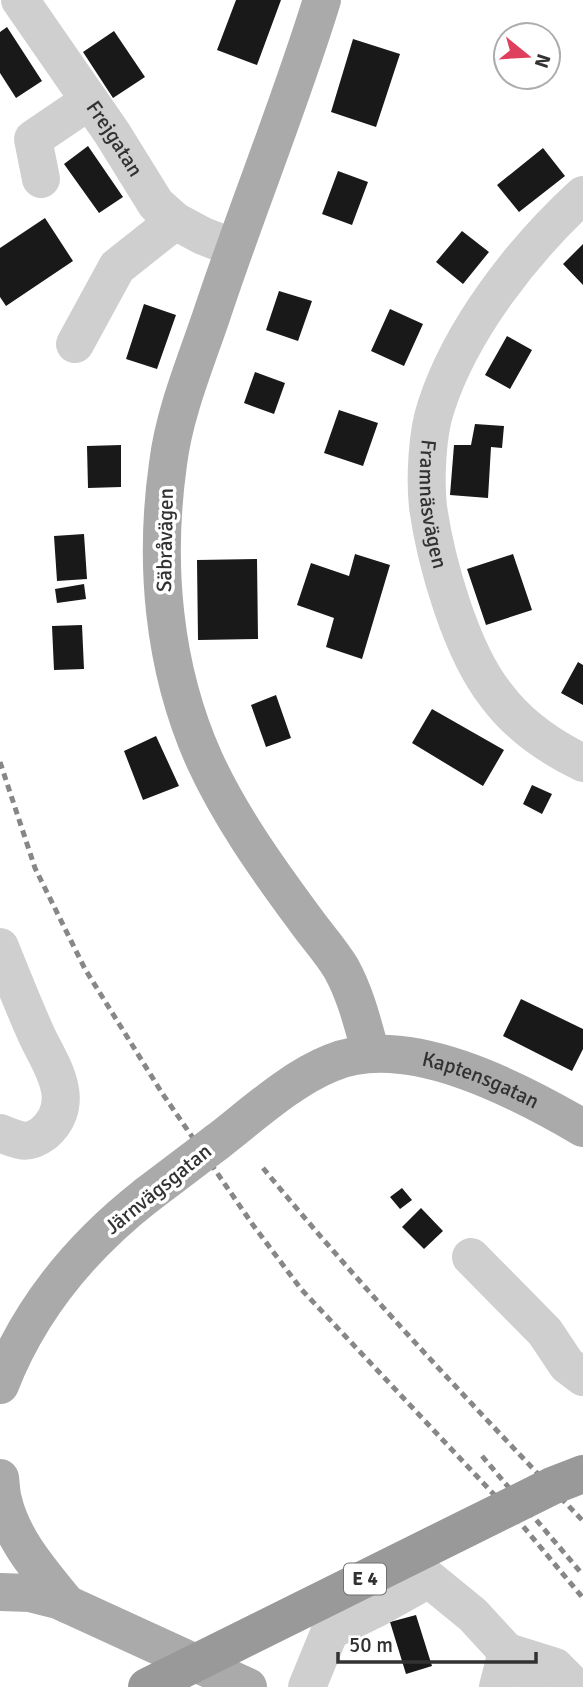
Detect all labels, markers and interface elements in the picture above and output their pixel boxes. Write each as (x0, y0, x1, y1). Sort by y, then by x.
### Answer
north arrow (492, 21, 562, 91)
text: N (529, 51, 556, 71)
street label: Frejgatan (81, 96, 149, 181)
street label: Framnäsvägen (414, 438, 453, 571)
street label: Säbråvägen (151, 488, 179, 592)
street label: Kaptensgatan (420, 1046, 544, 1114)
street label: Järnvägsgatan (99, 1138, 217, 1240)
road number: E 4 (344, 1564, 386, 1595)
scale bar (338, 1620, 536, 1664)
text: 50 m (349, 1632, 393, 1658)

